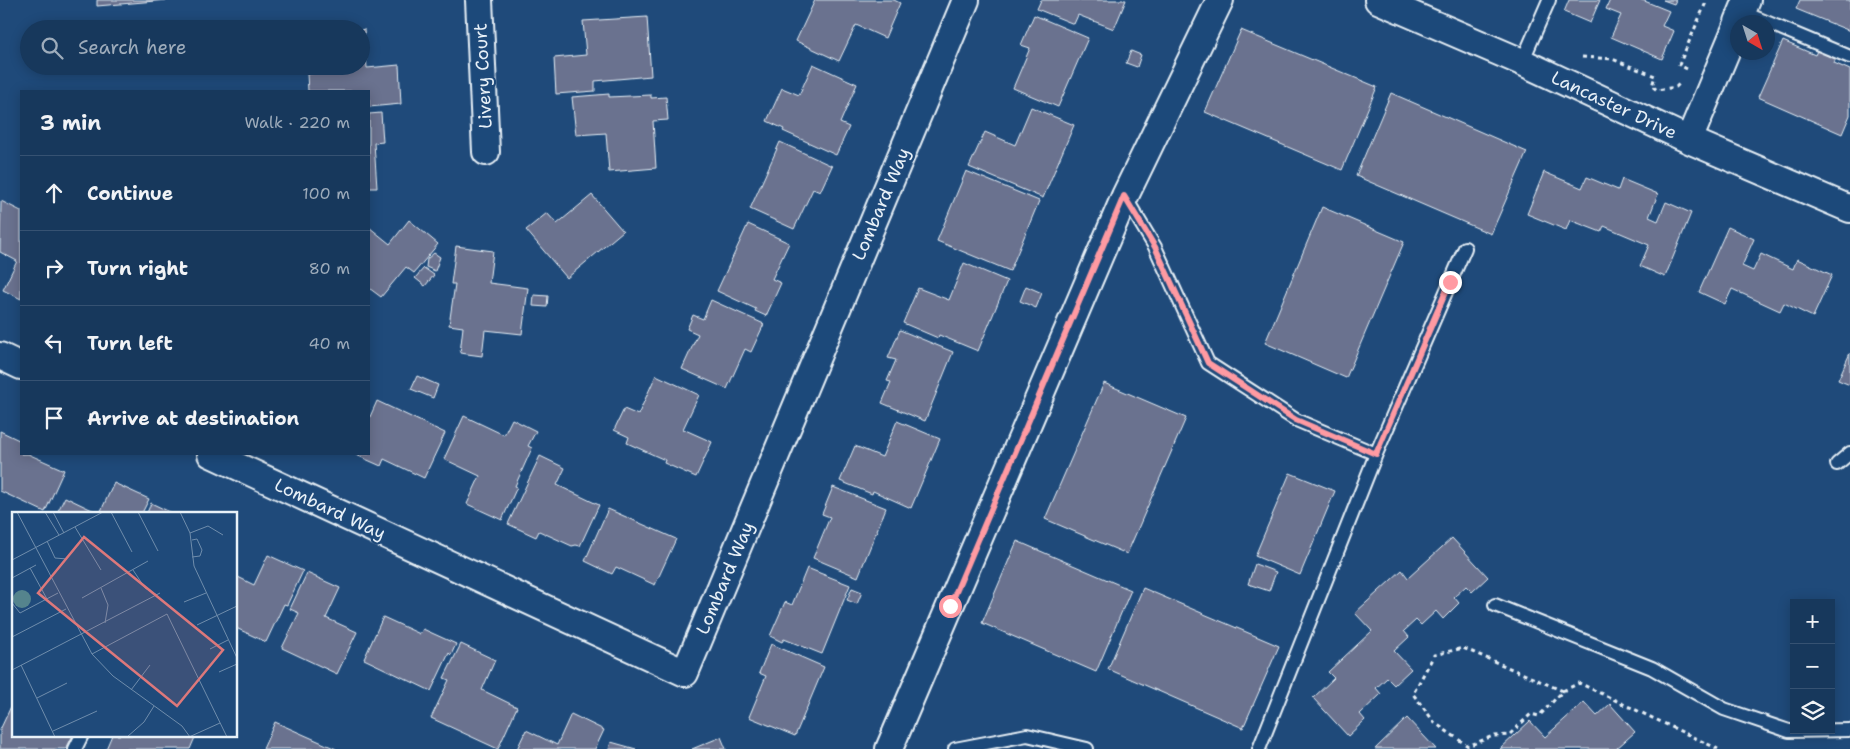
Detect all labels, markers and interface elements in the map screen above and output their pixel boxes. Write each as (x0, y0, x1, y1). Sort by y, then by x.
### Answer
north arrow (1730, 15, 1775, 60)
search box (20, 20, 370, 75)
street label: Livery Court (468, 22, 498, 129)
icon: search (38, 34, 66, 62)
text: Search here (78, 35, 187, 60)
street label: Lancaster Drive (1547, 65, 1681, 145)
text: 3 min (40, 109, 101, 137)
text: Walk · 220 m (244, 112, 350, 133)
street label: Lombard Way (846, 144, 916, 264)
icon: ahead (40, 179, 68, 207)
text: Continue (87, 181, 173, 206)
text: 100 m (302, 183, 350, 204)
icon: right (40, 254, 68, 282)
text: Turn right (87, 256, 188, 281)
text: 80 m (309, 258, 350, 279)
route end (1439, 271, 1462, 294)
icon: left (40, 329, 68, 357)
text: Turn left (87, 331, 173, 356)
text: 40 m (308, 333, 350, 354)
icon: arrive (40, 404, 68, 432)
text: Arrive at destination (87, 406, 299, 431)
street label: Lombard Way (270, 473, 390, 545)
inset map (12, 512, 238, 736)
street label: Lombard Way (690, 518, 760, 638)
route start (939, 595, 962, 618)
map controls (1790, 599, 1835, 734)
button: + (1790, 599, 1835, 644)
button: − (1790, 644, 1835, 689)
button: layers (1790, 689, 1835, 734)

